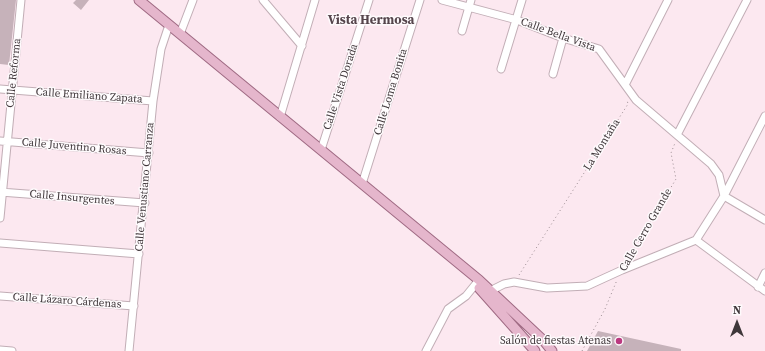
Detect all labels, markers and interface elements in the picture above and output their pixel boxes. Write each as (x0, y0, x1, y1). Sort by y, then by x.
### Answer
district label: Vista Hermosa (328, 13, 414, 29)
street label: Calle Bella Vista (519, 15, 597, 55)
street label: Calle Reforma (4, 38, 24, 108)
street label: Calle Vista Dorada (321, 42, 361, 132)
street label: Calle Loma Bonita (372, 47, 410, 137)
street label: Calle Emiliano Zapata (35, 86, 143, 106)
street label: La Montaña (581, 117, 623, 173)
street label: Calle Venustiano Carranza (133, 122, 157, 252)
street label: Calle Juventino Rosas (21, 136, 127, 158)
street label: Calle Cerro Grande (617, 186, 675, 274)
street label: Calle Insurgentes (29, 188, 115, 208)
street label: Calle Lázaro Cárdenas (12, 291, 122, 311)
north arrow (717, 303, 757, 343)
text: N (733, 303, 741, 318)
place label: Salón de fiestas Atenas (500, 334, 611, 348)
marker: Salón de fiestas Atenas (614, 336, 624, 346)

